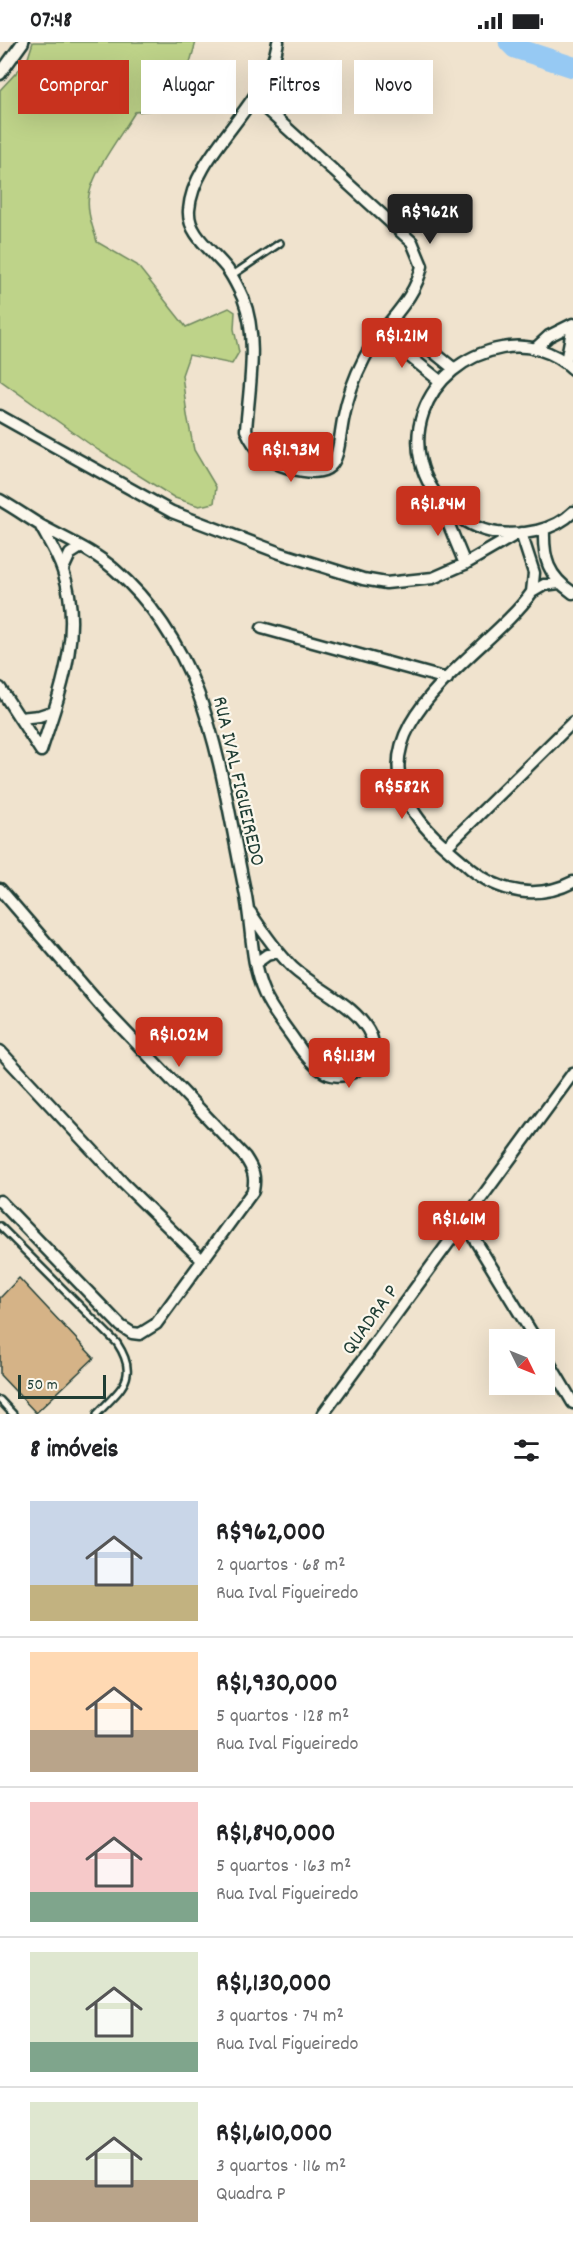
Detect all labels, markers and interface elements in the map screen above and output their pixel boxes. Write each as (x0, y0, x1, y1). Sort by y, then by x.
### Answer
text: 07:48 (30, 6, 72, 37)
chip: Comprar (18, 60, 129, 114)
chip: Alugar (141, 60, 236, 114)
chip: Filtros (248, 60, 342, 114)
chip: Novo (354, 60, 433, 114)
pin: R$962K (381, 194, 479, 245)
text: R$962K (402, 199, 458, 227)
pin: R$1.21M (347, 318, 457, 369)
text: R$1.21M (376, 323, 428, 351)
pin: R$1.93M (236, 432, 346, 483)
text: R$1.93M (262, 437, 320, 465)
pin: R$1.84M (383, 486, 493, 537)
text: R$1.84M (410, 491, 466, 519)
street label: RUA IVAL FIGUEIREDO (203, 694, 271, 870)
pin: R$582K (353, 769, 451, 820)
text: R$582K (374, 774, 430, 802)
pin: R$1.02M (124, 1017, 234, 1068)
text: R$1.02M (150, 1022, 208, 1050)
pin: R$1.13M (294, 1038, 404, 1089)
text: R$1.13M (323, 1043, 375, 1071)
pin: R$1.61M (404, 1201, 514, 1252)
text: R$1.61M (432, 1206, 486, 1234)
street label: QUADRA P (336, 1279, 407, 1362)
north arrow (489, 1329, 555, 1395)
map controls (489, 1329, 555, 1395)
scale bar (18, 1372, 106, 1400)
text: 50 m (27, 1374, 58, 1397)
text: 8 imóveis (30, 1432, 119, 1469)
icon: filters (510, 1434, 543, 1467)
text: R$962,000 (216, 1515, 325, 1552)
icon: home (78, 1525, 150, 1597)
text: 2 quartos · 68 m² (216, 1552, 346, 1580)
text: Rua Ival Figueiredo (216, 1580, 359, 1608)
text: R$1,930,000 (216, 1666, 338, 1703)
icon: home (78, 1676, 150, 1748)
text: 5 quartos · 128 m² (216, 1703, 349, 1731)
text: Rua Ival Figueiredo (216, 1731, 359, 1759)
text: R$1,840,000 (216, 1816, 335, 1853)
icon: home (78, 1826, 150, 1898)
text: 5 quartos · 163 m² (216, 1853, 351, 1881)
text: Rua Ival Figueiredo (216, 1881, 359, 1909)
text: R$1,130,000 (216, 1966, 331, 2003)
icon: home (78, 1976, 150, 2048)
text: 3 quartos · 74 m² (216, 2003, 344, 2031)
text: Rua Ival Figueiredo (216, 2031, 359, 2059)
text: R$1,610,000 (216, 2116, 333, 2153)
icon: home (78, 2126, 150, 2198)
text: 3 quartos · 116 m² (216, 2153, 346, 2181)
text: Quadra P (216, 2181, 286, 2209)

